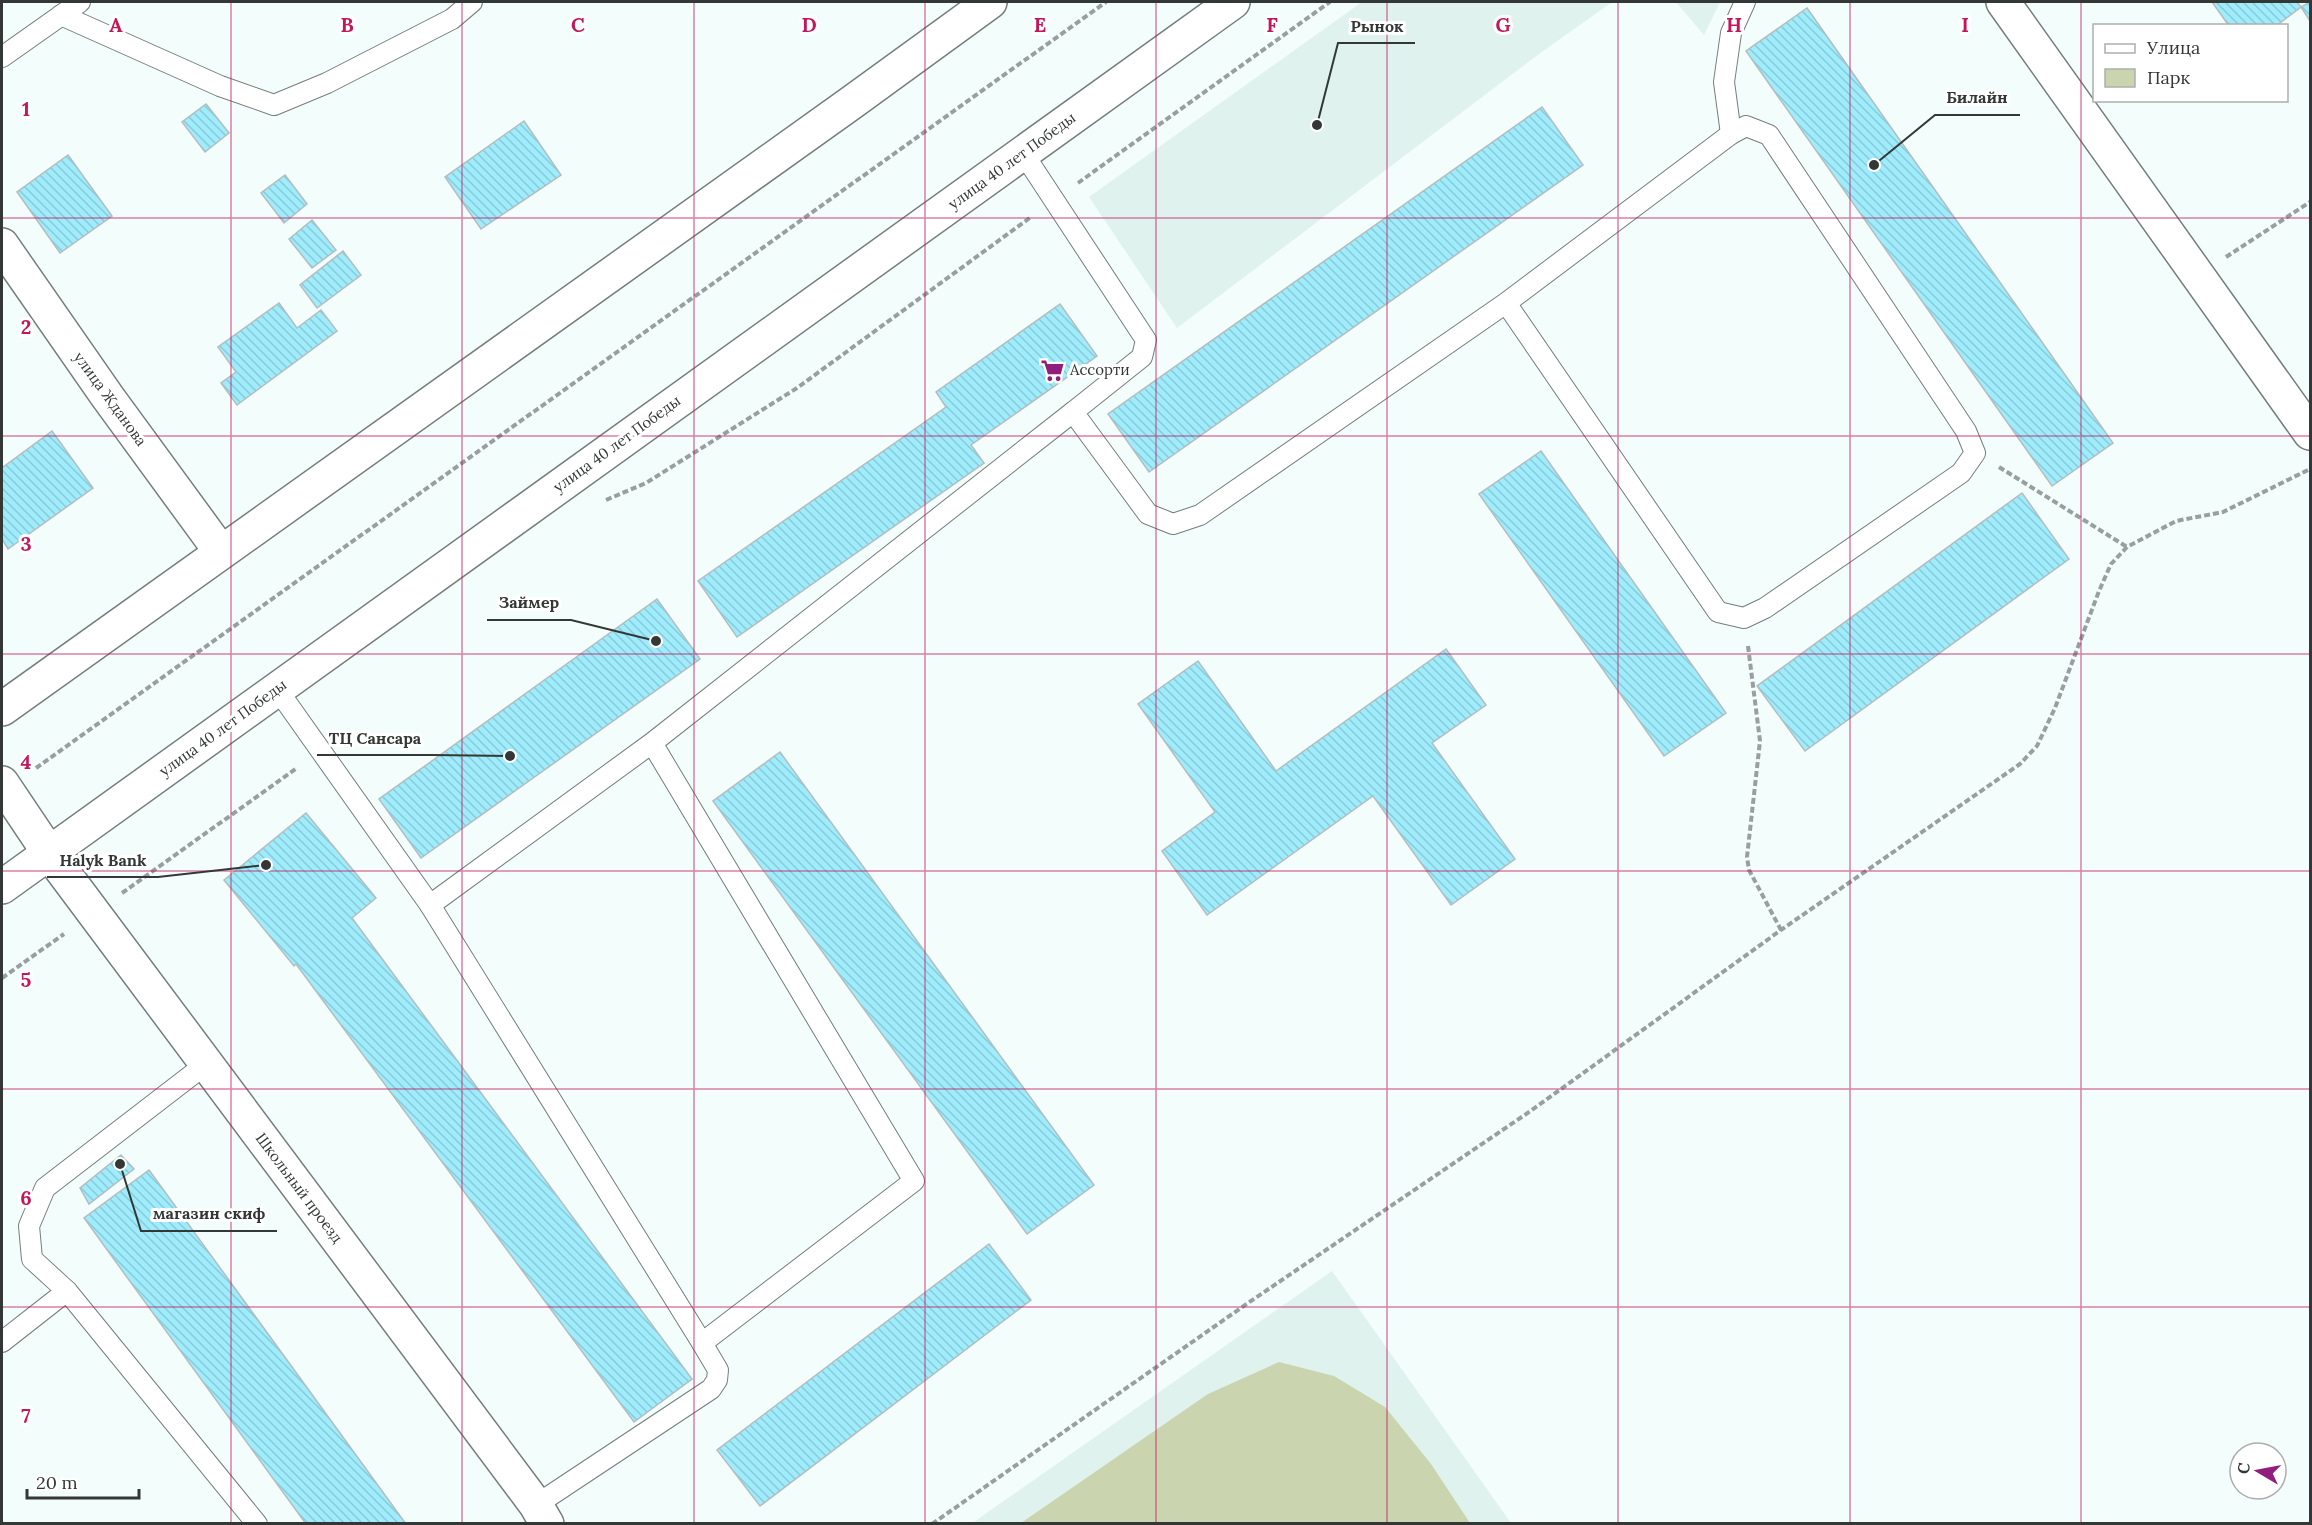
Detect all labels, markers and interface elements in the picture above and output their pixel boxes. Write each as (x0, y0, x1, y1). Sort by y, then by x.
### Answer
callout: Рынок (1338, 9, 1415, 43)
text: A (109, 12, 123, 37)
text: B (340, 12, 354, 37)
text: C (571, 12, 585, 37)
text: D (801, 12, 817, 37)
text: E (1034, 12, 1046, 37)
text: F (1266, 12, 1278, 37)
text: G (1495, 12, 1511, 37)
text: H (1726, 12, 1742, 37)
text: I (1961, 12, 1969, 37)
text: Рынок (1350, 16, 1404, 36)
legend (2093, 24, 2288, 102)
text: Улица (2146, 36, 2200, 59)
text: Парк (2147, 66, 2191, 89)
callout: Билайн (1935, 81, 2020, 115)
text: Билайн (1946, 87, 2008, 107)
text: 1 (22, 96, 30, 121)
street label: улица 40 лет Победы (944, 108, 1079, 213)
text: 2 (21, 314, 31, 339)
street label: улица Жданова (70, 348, 151, 450)
supermarket icon: Ассорти (1039, 357, 1065, 383)
place label: Ассорти (1069, 360, 1130, 379)
street label: улица 40 лет Победы (549, 391, 684, 496)
text: 3 (20, 531, 32, 556)
callout: Займер (487, 586, 571, 620)
text: Займер (499, 592, 560, 612)
street label: улица 40 лет Победы (155, 675, 290, 780)
callout: ТЦ Сансара (317, 721, 433, 755)
text: ТЦ Сансара (329, 728, 422, 748)
text: 4 (21, 749, 32, 774)
callout: Halyk Bank (47, 843, 158, 877)
text: Halyk Bank (59, 850, 147, 870)
text: 5 (21, 967, 32, 992)
street label: Школьный проезд (252, 1129, 347, 1247)
text: 6 (20, 1185, 32, 1210)
callout: магазин скиф (141, 1197, 277, 1231)
text: магазин скиф (153, 1203, 265, 1223)
text: 7 (21, 1403, 31, 1428)
north arrow (2228, 1441, 2288, 1501)
text: С (2232, 1461, 2254, 1476)
scale bar (27, 1462, 140, 1500)
text: 20 m (36, 1471, 78, 1494)

